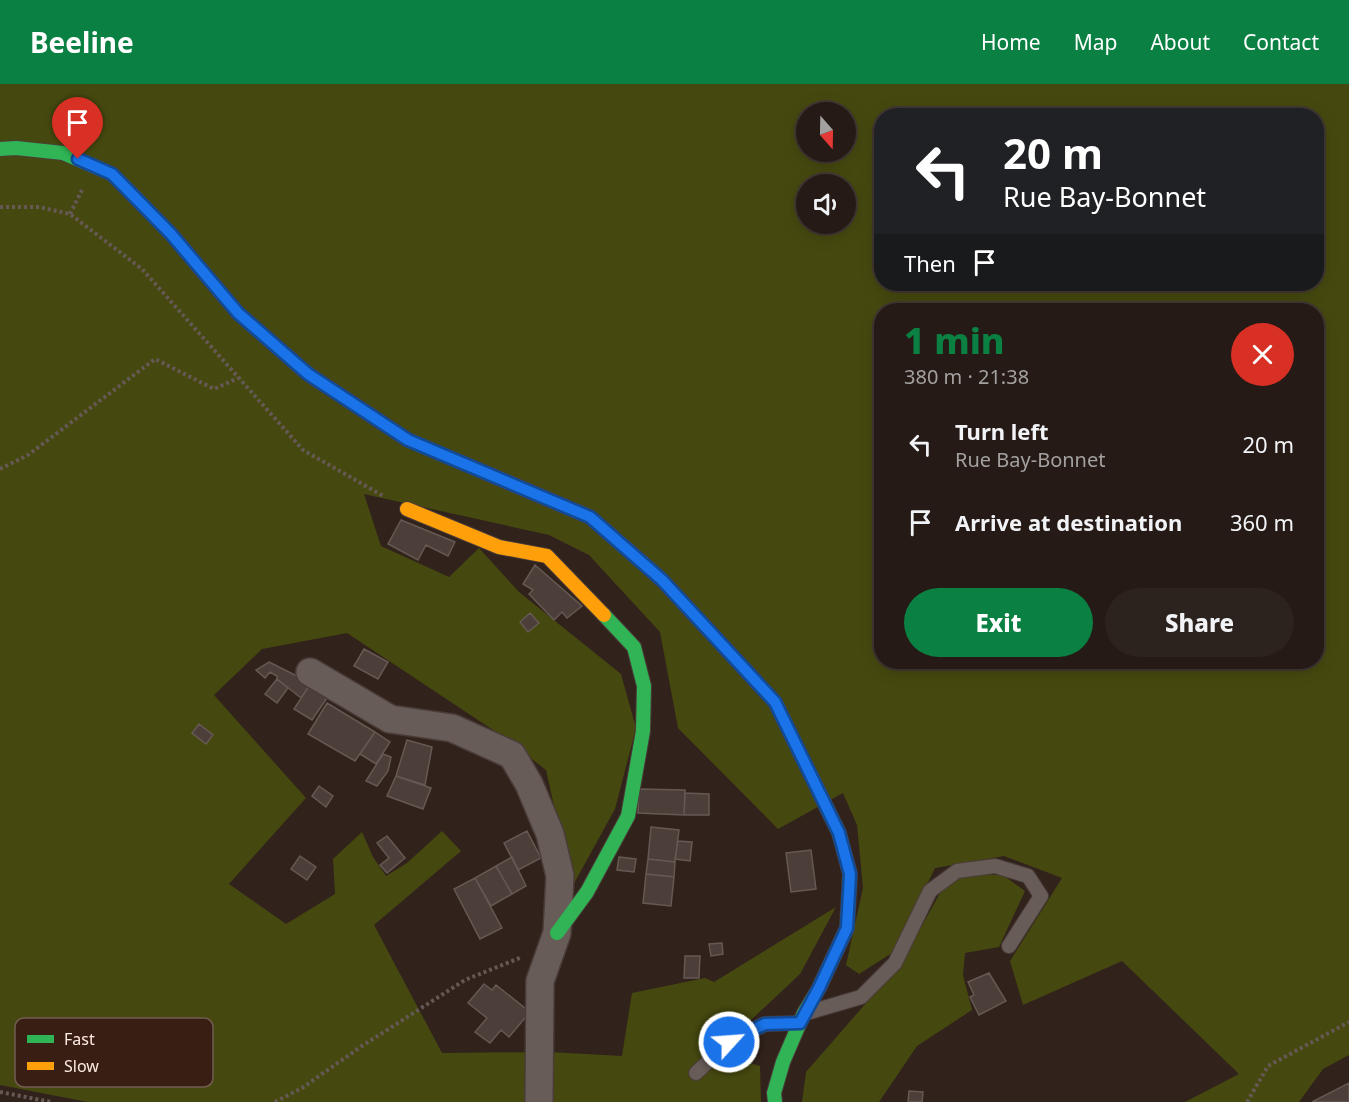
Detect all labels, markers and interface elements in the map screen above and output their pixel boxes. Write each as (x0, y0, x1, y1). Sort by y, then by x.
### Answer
text: Beeline (30, 23, 134, 61)
text: Home (981, 28, 1041, 56)
text: Map (1074, 28, 1117, 56)
text: About (1150, 28, 1210, 56)
text: Contact (1243, 28, 1319, 56)
pin (52, 97, 103, 159)
north arrow (796, 102, 856, 162)
map controls (796, 102, 856, 234)
icon: arrive (61, 106, 94, 139)
text: 20 m (1003, 124, 1103, 181)
icon: left (904, 132, 982, 210)
button: sound (796, 174, 856, 234)
text: Rue Bay-Bonnet (1003, 178, 1206, 215)
icon: arrive (968, 246, 1001, 279)
text: Then (904, 248, 956, 278)
text: 1 min (904, 316, 1005, 365)
button: close (1231, 323, 1294, 386)
text: 380 m · 21:38 (904, 363, 1029, 390)
text: Turn left (955, 416, 1049, 446)
icon: left (904, 428, 937, 461)
text: 20 m (1243, 429, 1294, 459)
text: Rue Bay-Bonnet (955, 446, 1105, 473)
icon: arrive (904, 506, 937, 539)
text: Arrive at destination (955, 507, 1182, 537)
text: 360 m (1230, 507, 1294, 537)
button: Exit (904, 588, 1093, 657)
button: Share (1105, 588, 1294, 657)
position arrow (697, 1010, 761, 1074)
legend (15, 1018, 213, 1087)
text: Fast (64, 1028, 95, 1050)
text: Slow (64, 1055, 99, 1077)

